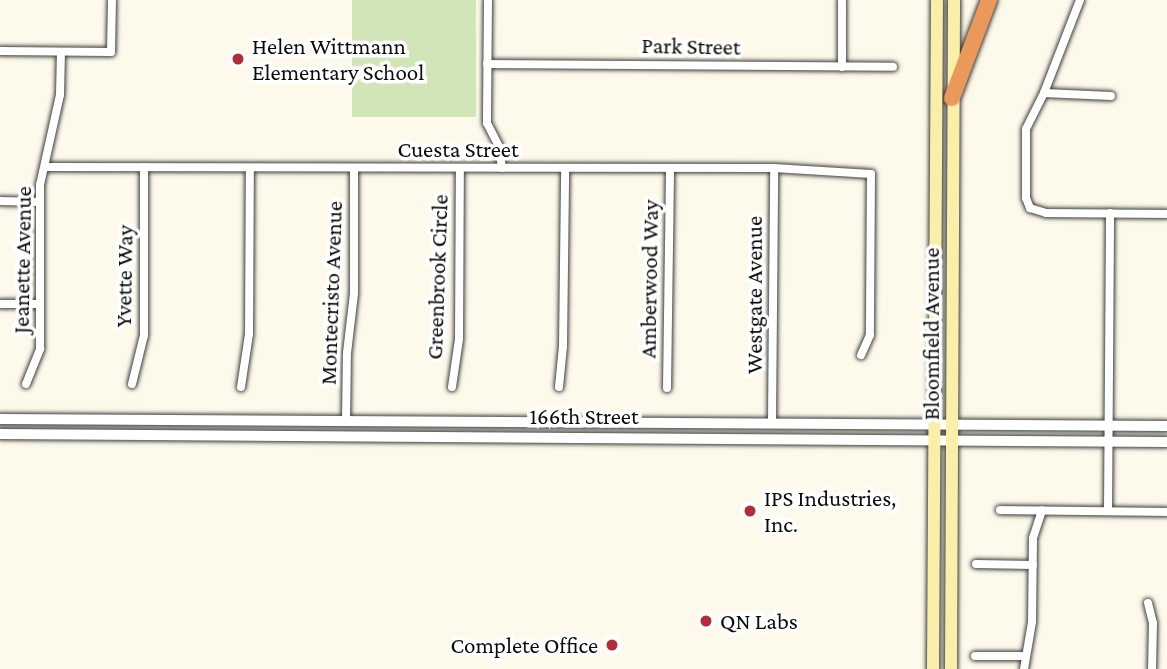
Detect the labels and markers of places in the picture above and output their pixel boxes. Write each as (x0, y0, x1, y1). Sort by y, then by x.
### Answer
place label: Helen Wittmann Elementary School (252, 32, 424, 86)
marker: Helen Wittmann Elementary School (230, 51, 246, 67)
place label: IPS Industries, Inc. (764, 484, 896, 538)
marker: IPS Industries, Inc. (742, 503, 758, 519)
place label: QN Labs (720, 607, 798, 635)
marker: QN Labs (698, 613, 714, 629)
place label: Complete Office (451, 631, 598, 659)
marker: Complete Office (604, 637, 620, 653)

